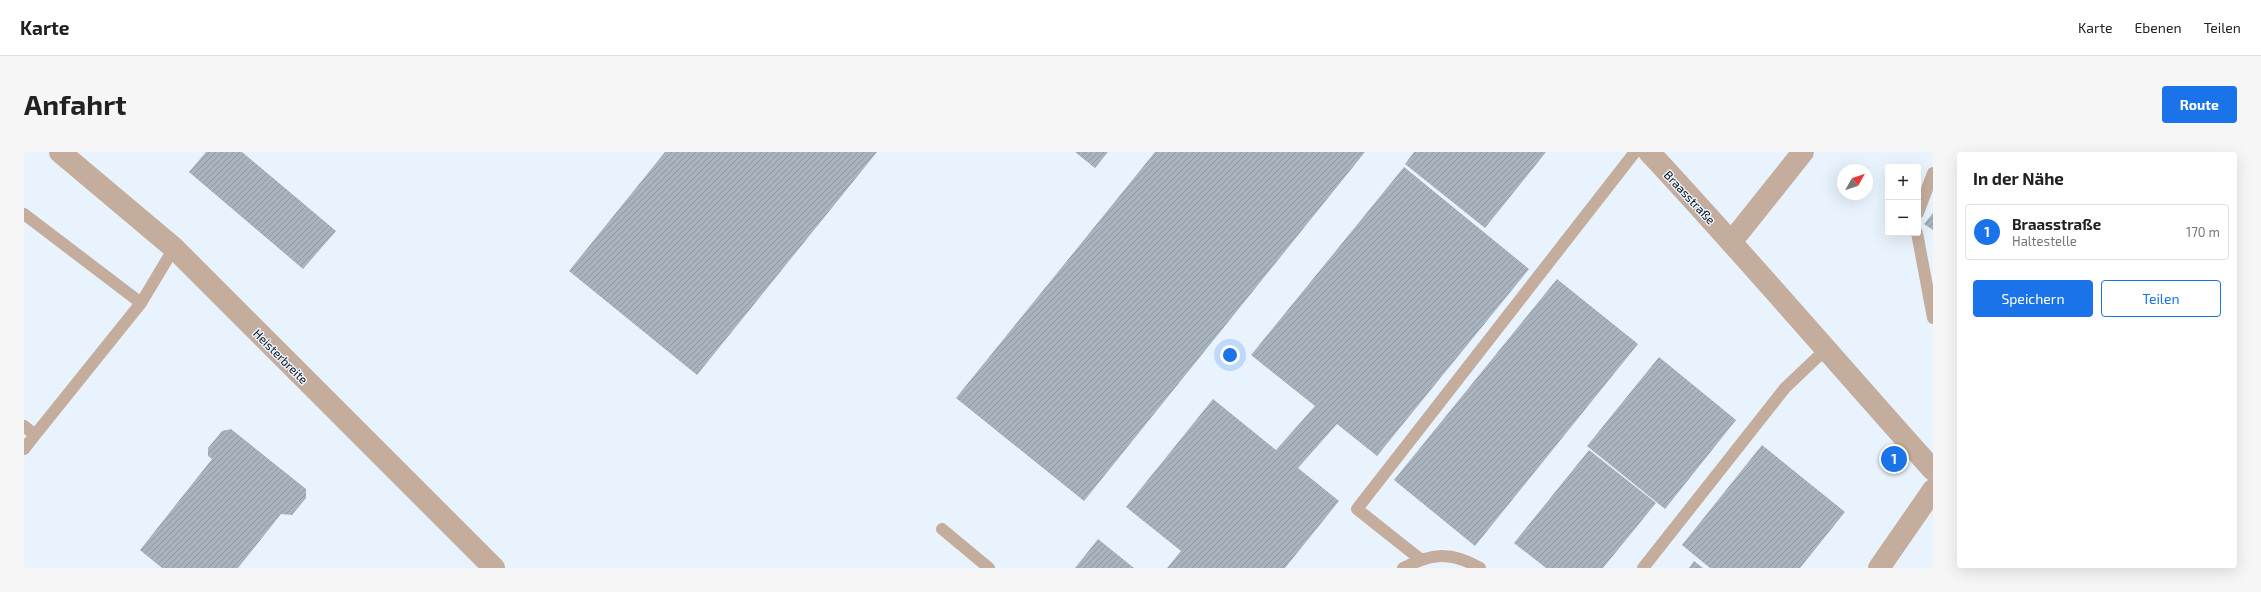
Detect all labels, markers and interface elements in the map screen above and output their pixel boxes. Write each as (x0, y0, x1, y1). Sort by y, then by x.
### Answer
text: Karte (20, 16, 70, 39)
text: Karte (2078, 19, 2113, 36)
text: Ebenen (2135, 19, 2182, 36)
text: Teilen (2204, 19, 2241, 36)
button: Route (2162, 86, 2237, 123)
text: Anfahrt (24, 87, 127, 121)
north arrow (1837, 164, 1873, 200)
map controls (1885, 164, 1921, 236)
button: + (1885, 164, 1921, 200)
street label: Braasstraße (1662, 167, 1718, 227)
text: In der Nähe (1973, 168, 2064, 188)
button: − (1885, 200, 1921, 236)
text: Braasstraße (2012, 215, 2101, 233)
text: 1 (1984, 224, 1990, 240)
text: 170 m (2186, 224, 2220, 240)
text: Haltestelle (2012, 233, 2077, 249)
button: Speichern (1973, 280, 2093, 317)
button: Teilen (2101, 280, 2221, 317)
street label: Heisterbreite (251, 326, 311, 386)
your location (1220, 345, 1240, 365)
pin: 1 (1881, 444, 1907, 474)

